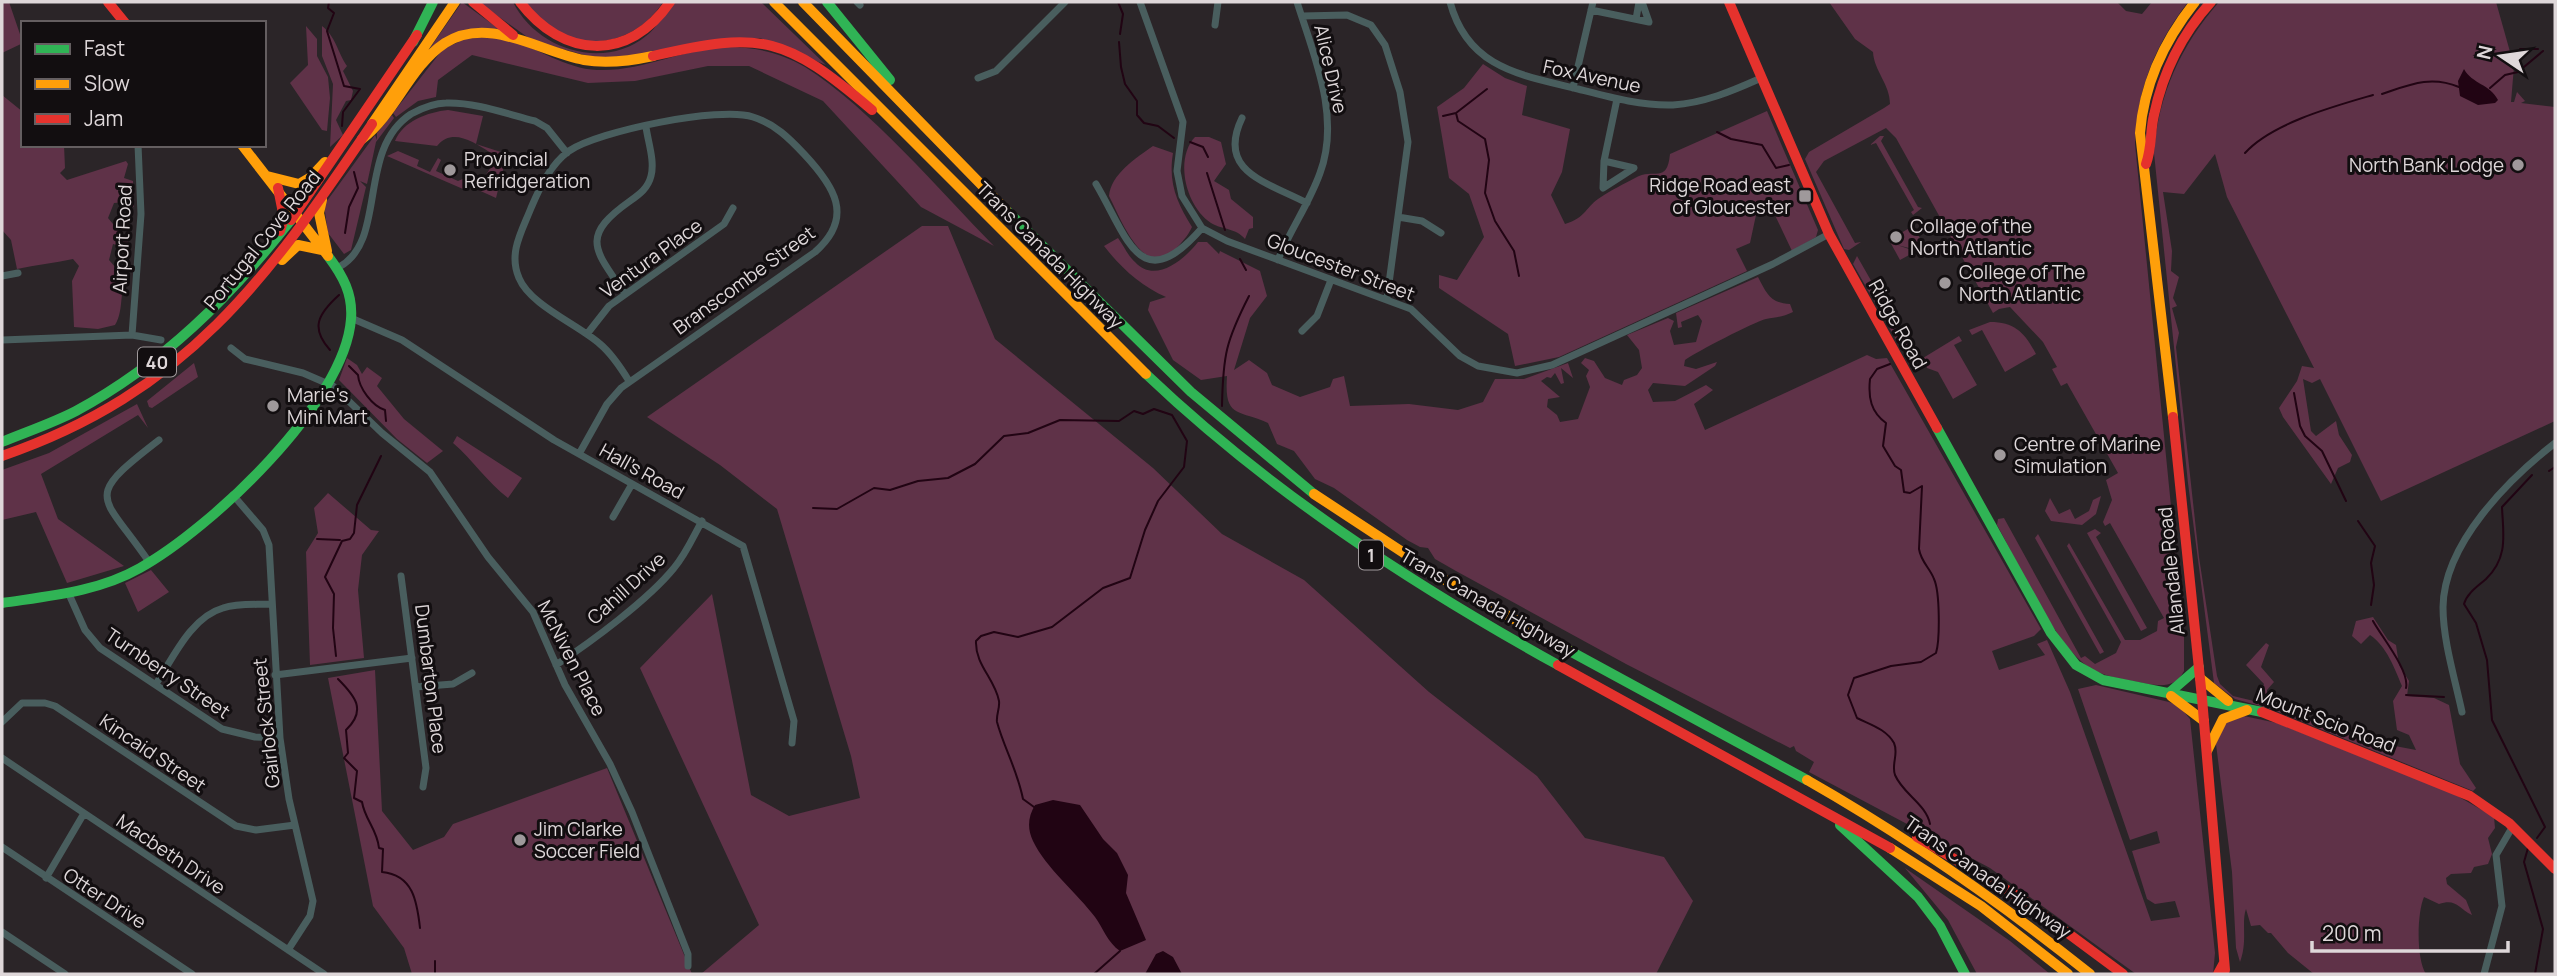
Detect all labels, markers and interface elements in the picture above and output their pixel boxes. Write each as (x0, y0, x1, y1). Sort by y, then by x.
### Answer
legend (21, 21, 266, 147)
north arrow (2466, 21, 2536, 91)
street label: Alice Drive (1308, 22, 1354, 116)
text: Fast (84, 34, 125, 62)
text: N (2470, 43, 2499, 62)
street label: Fox Avenue (1541, 53, 1643, 99)
text: Slow (84, 69, 130, 97)
text: Jam (84, 104, 123, 132)
place label: Provincial Refridgeration (464, 146, 590, 194)
place label: North Bank Lodge (2349, 152, 2504, 178)
marker: North Bank Lodge (2510, 157, 2526, 173)
marker: Provincial Refridgeration (442, 162, 458, 178)
street label: Portugal Cove Road (198, 165, 326, 315)
place label: Ridge Road east of Gloucester (1649, 172, 1791, 220)
street label: Trans Canada Highway (971, 176, 1129, 334)
street label: Airport Road (106, 184, 138, 294)
marker: Ridge Road east of Gloucester (1797, 188, 1813, 204)
street label: Ventura Place (595, 212, 707, 304)
place label: Collage of the North Atlantic (1910, 213, 2032, 261)
street label: Branscombe Street (668, 220, 820, 340)
street label: Gloucester Street (1263, 227, 1419, 307)
marker: Collage of the North Atlantic (1888, 229, 1904, 245)
place label: College of The North Atlantic (1959, 259, 2085, 307)
street label: Ridge Road (1863, 274, 1933, 374)
marker: College of The North Atlantic (1937, 275, 1953, 291)
road number: 40 (138, 348, 176, 376)
place label: Marie's Mini Mart (287, 382, 368, 430)
marker: Marie's Mini Mart (265, 398, 281, 414)
place label: Centre of Marine Simulation (2014, 431, 2161, 479)
street label: Hall's Road (595, 437, 689, 505)
marker: Centre of Marine Simulation (1992, 447, 2008, 463)
street label: Allandale Road (2151, 506, 2191, 636)
road number: 1 (1359, 540, 1383, 570)
street label: Trans Canada Highway (1396, 542, 1580, 664)
street label: Cahill Drive (581, 546, 671, 630)
street label: McNiven Place (532, 596, 612, 720)
street label: Dumbarton Place (409, 603, 453, 755)
street label: Turnberry Street (100, 622, 236, 724)
street label: Gairlock Street (246, 657, 286, 789)
street label: Mount Scio Road (2252, 681, 2400, 759)
street label: Kincaid Street (95, 708, 211, 798)
street label: Macbeth Drive (111, 808, 231, 900)
street label: Trans Canada Highway (1899, 810, 2077, 944)
place label: Jim Clarke Soccer Field (534, 816, 640, 864)
marker: Jim Clarke Soccer Field (512, 832, 528, 848)
street label: Otter Drive (58, 861, 152, 935)
scale bar (2312, 909, 2508, 953)
text: 200 m (2322, 919, 2382, 947)

